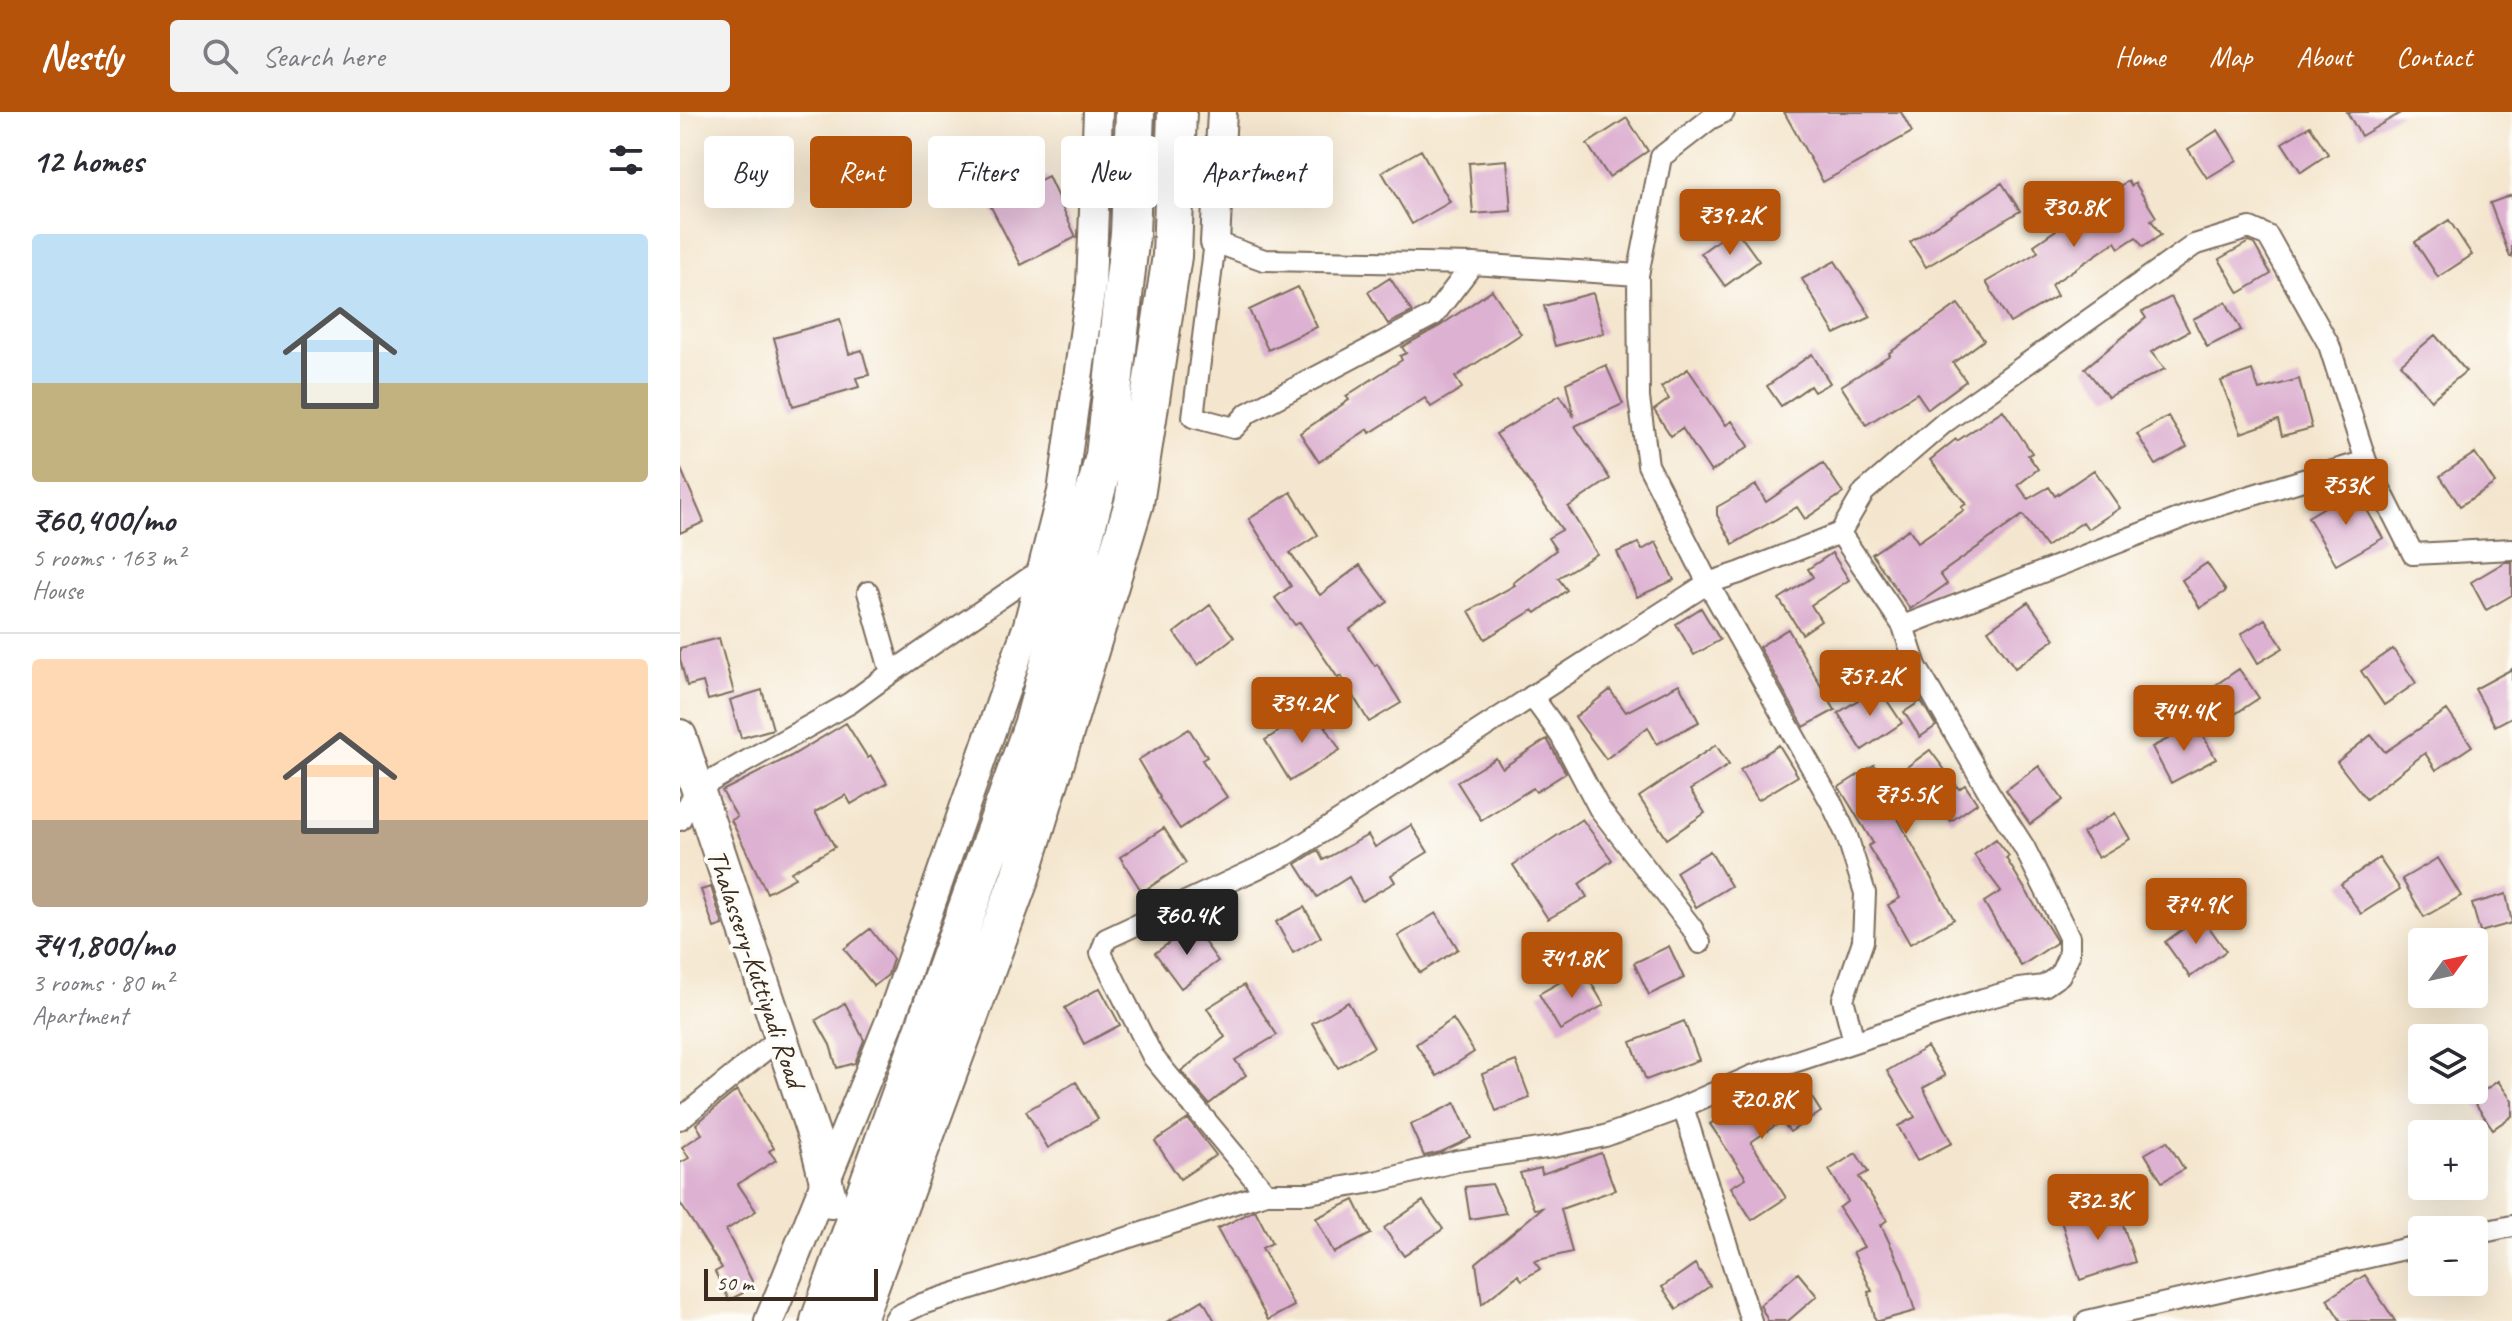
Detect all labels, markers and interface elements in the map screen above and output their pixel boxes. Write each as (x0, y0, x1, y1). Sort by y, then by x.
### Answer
search box (170, 20, 730, 92)
text: Nestly (40, 33, 122, 80)
icon: search (198, 34, 242, 78)
text: Search here (262, 37, 384, 75)
text: Home (2115, 39, 2165, 74)
text: Map (2209, 39, 2252, 74)
text: About (2296, 39, 2352, 74)
text: Contact (2396, 39, 2472, 74)
chip: Buy (704, 136, 794, 208)
chip: Rent (810, 136, 912, 208)
chip: Filters (928, 136, 1045, 208)
chip: New (1061, 136, 1158, 208)
chip: Apartment (1174, 136, 1333, 208)
icon: filters (604, 138, 648, 182)
text: 12 homes (32, 139, 143, 182)
pin: ₹30.8K (2009, 181, 2139, 249)
pin: ₹39.2K (1665, 189, 1795, 257)
text: ₹30.8K (2041, 190, 2107, 223)
text: ₹39.2K (1698, 198, 1762, 231)
icon: home (268, 286, 412, 430)
pin: ₹53K (2299, 459, 2393, 527)
text: ₹53K (2322, 468, 2370, 501)
text: ₹60,400/mo (32, 498, 175, 541)
text: 5 rooms · 163 m² (32, 541, 184, 574)
text: House (32, 574, 83, 607)
pin: ₹57.2K (1805, 650, 1935, 718)
text: ₹57.2K (1838, 659, 1902, 692)
pin: ₹34.2K (1237, 677, 1367, 745)
pin: ₹44.4K (2119, 685, 2249, 753)
text: ₹34.2K (1269, 686, 1335, 719)
text: ₹44.4K (2151, 694, 2217, 727)
icon: home (268, 711, 412, 855)
pin: ₹75.5K (1841, 768, 1971, 836)
text: ₹75.5K (1874, 777, 1938, 810)
street label: Thalassery-Kuttiyadi Road (699, 845, 815, 1095)
pin: ₹74.9K (2131, 878, 2261, 946)
text: ₹74.9K (2164, 887, 2228, 920)
pin: ₹60.4K (1122, 889, 1252, 957)
text: ₹60.4K (1154, 898, 1220, 931)
text: ₹41,800/mo (32, 923, 174, 966)
north arrow (2408, 928, 2488, 1008)
map controls (2408, 928, 2488, 1296)
pin: ₹41.8K (1507, 932, 1637, 1000)
text: ₹41.8K (1539, 941, 1605, 974)
text: 3 rooms · 80 m² (32, 966, 173, 999)
text: Apartment (32, 999, 128, 1032)
button: layers (2408, 1024, 2488, 1104)
pin: ₹20.8K (1697, 1073, 1827, 1141)
text: ₹20.8K (1729, 1082, 1795, 1115)
button: + (2408, 1120, 2488, 1200)
pin: ₹32.3K (2033, 1174, 2163, 1242)
text: ₹32.3K (2065, 1183, 2131, 1216)
button: − (2408, 1216, 2488, 1296)
scale bar (704, 1265, 878, 1301)
text: 50 m (716, 1269, 753, 1297)

